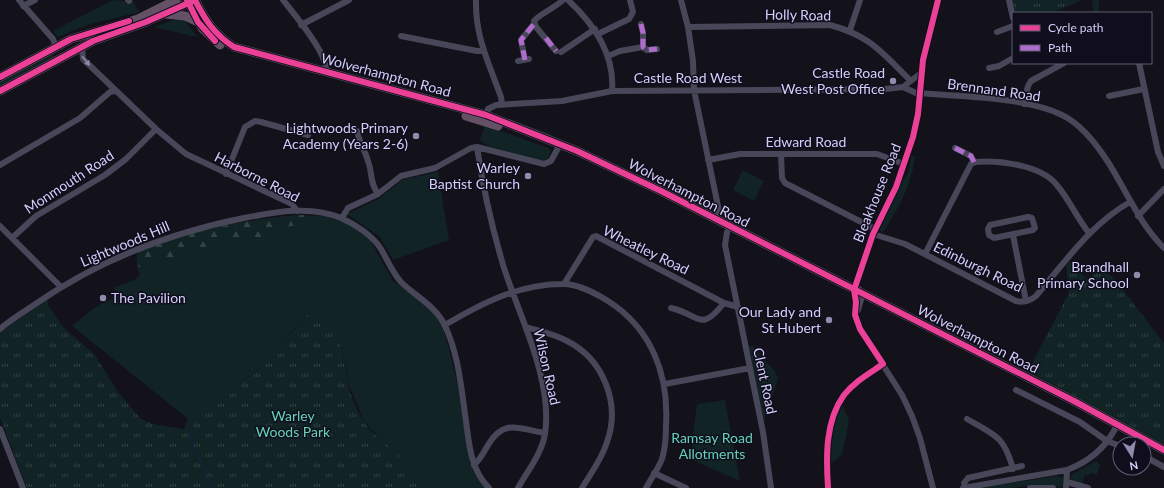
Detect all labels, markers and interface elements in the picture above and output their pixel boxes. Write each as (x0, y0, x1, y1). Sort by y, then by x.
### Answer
street label: Holly Road (765, 5, 831, 24)
legend (1012, 12, 1152, 64)
text: Cycle path (1048, 20, 1103, 35)
text: Path (1048, 40, 1072, 55)
street label: Wolverhampton Road (319, 49, 453, 100)
one-way arrow (82, 56, 91, 67)
place label: Castle Road West Post Office (781, 64, 885, 97)
street label: Castle Road West (634, 69, 742, 86)
street label: Brennand Road (946, 75, 1042, 104)
marker: Castle Road West Post Office (888, 76, 898, 86)
place label: Lightwoods Primary Academy (Years 2-6) (283, 119, 409, 152)
marker: Lightwoods Primary Academy (Years 2-6) (411, 131, 421, 141)
street label: Edward Road (766, 133, 846, 150)
street label: Bleakhouse Road (849, 141, 904, 245)
street label: Monmouth Road (21, 146, 117, 217)
street label: Harborne Road (212, 148, 303, 205)
street label: Wolverhampton Road (626, 155, 753, 231)
place label: Warley Baptist Church (429, 159, 521, 192)
marker: Warley Baptist Church (523, 171, 533, 181)
street label: Lightwoods Hill (78, 217, 172, 270)
street label: Wheatley Road (600, 221, 692, 278)
street label: Edinburgh Road (931, 238, 1026, 295)
place label: Brandhall Primary School (1037, 258, 1129, 291)
marker: Brandhall Primary School (1132, 270, 1142, 280)
place label: The Pavilion (111, 289, 186, 306)
marker: The Pavilion (98, 293, 108, 303)
street label: Wolverhampton Road (915, 301, 1042, 377)
place label: Our Lady and St Hubert (739, 303, 821, 336)
marker: Our Lady and St Hubert (824, 315, 834, 325)
street label: Wilson Road (530, 327, 564, 407)
street label: Clent Road (750, 346, 781, 416)
park label: Warley Woods Park (256, 407, 331, 440)
park label: Ramsay Road Allotments (671, 429, 753, 462)
north arrow (1112, 436, 1152, 476)
text: N (1129, 459, 1139, 473)

